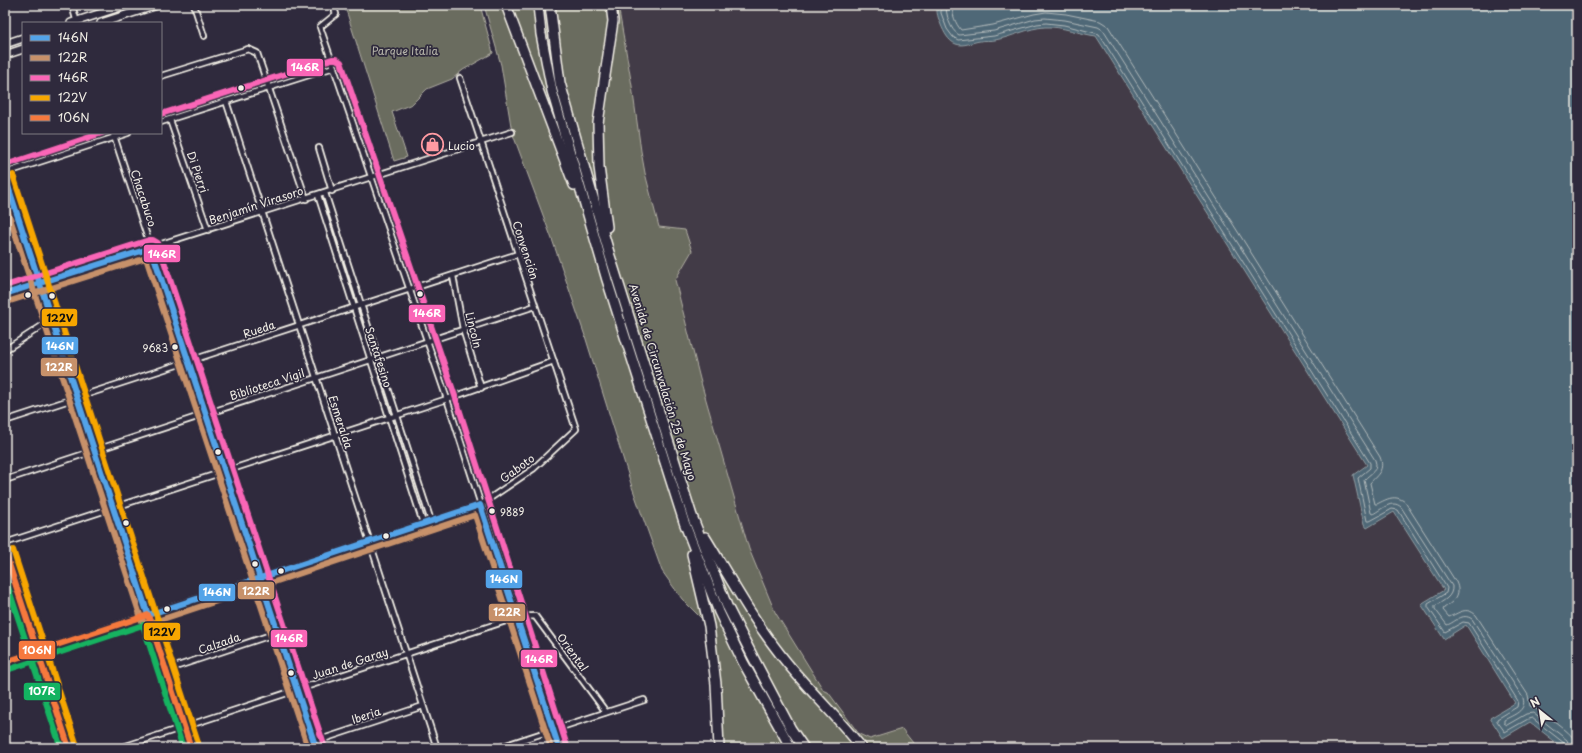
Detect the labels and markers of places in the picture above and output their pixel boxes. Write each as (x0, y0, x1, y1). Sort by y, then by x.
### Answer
unlabelled marker (236, 83, 246, 93)
shop icon: Lucio (420, 132, 446, 158)
place label: Lucio (448, 137, 475, 154)
unlabelled marker (415, 289, 425, 299)
unlabelled marker (23, 290, 33, 300)
unlabelled marker (47, 291, 57, 301)
place label: 9683 (143, 340, 168, 355)
marker: 9683 (170, 342, 180, 352)
unlabelled marker (213, 447, 223, 457)
place label: 9889 (500, 504, 524, 519)
marker: 9889 (487, 506, 497, 516)
unlabelled marker (121, 518, 131, 528)
unlabelled marker (381, 531, 391, 541)
unlabelled marker (250, 559, 260, 569)
unlabelled marker (276, 566, 286, 576)
unlabelled marker (162, 604, 172, 614)
unlabelled marker (286, 668, 296, 678)

